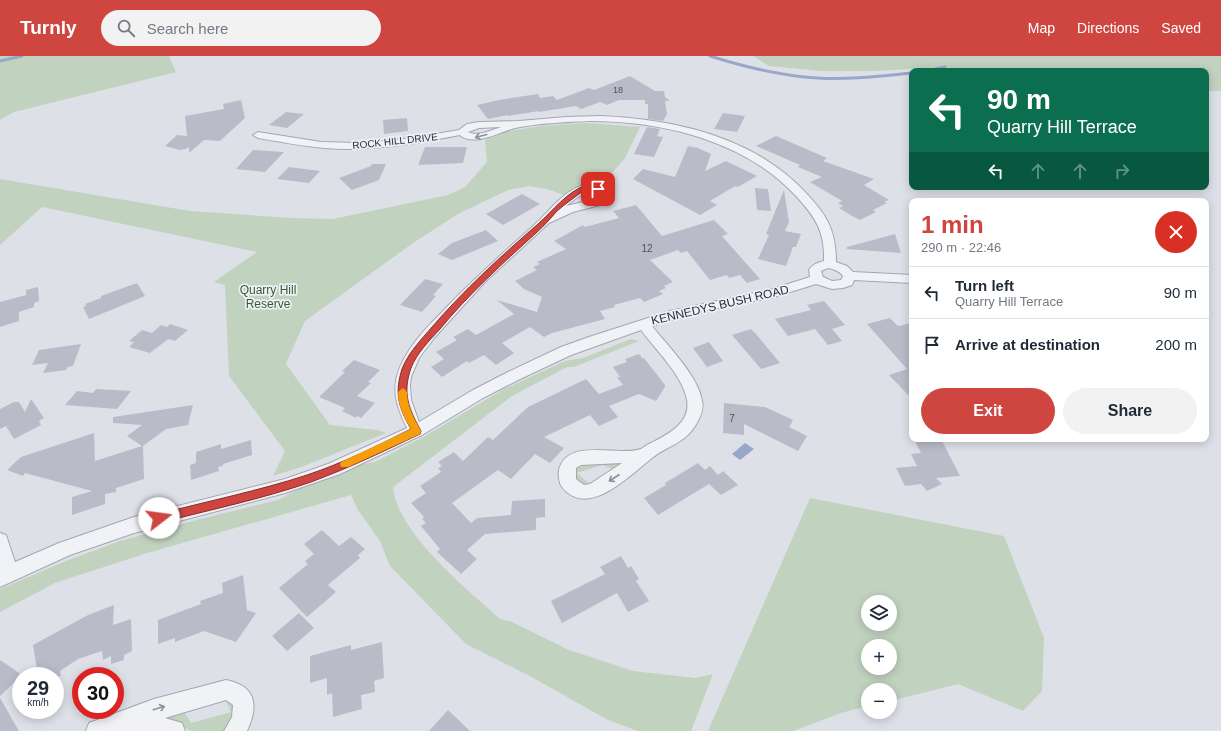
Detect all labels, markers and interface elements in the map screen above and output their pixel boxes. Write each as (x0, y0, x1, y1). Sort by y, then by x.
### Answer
search box (101, 10, 381, 46)
text: Turnly (20, 17, 77, 38)
icon: search (115, 17, 137, 39)
text: Search here (147, 20, 228, 37)
text: Map (1028, 20, 1055, 36)
text: Directions (1077, 20, 1139, 36)
text: Saved (1161, 20, 1201, 36)
icon: left (921, 84, 973, 136)
text: 90 m (987, 84, 1051, 115)
house number: 18 (613, 85, 623, 95)
text: Quarry Hill Terrace (987, 117, 1137, 137)
street label: ROCK HILL DRIVE (352, 131, 439, 151)
one-way arrow (475, 133, 488, 140)
icon: left (985, 160, 1007, 182)
icon: ahead (1027, 160, 1049, 182)
icon: ahead (1069, 160, 1091, 182)
icon: right (1111, 160, 1133, 182)
pin (581, 172, 615, 206)
icon: arrive (587, 178, 609, 200)
text: 1 min (921, 211, 984, 238)
button: close (1155, 211, 1197, 253)
text: 290 m · 22:46 (921, 240, 1001, 255)
house number: 12 (641, 243, 653, 254)
text: Turn left (955, 277, 1014, 294)
street label: KENNEDYS BUSH ROAD (650, 282, 790, 328)
icon: left (921, 282, 943, 304)
park label: Quarry Hill Reserve (240, 283, 296, 311)
text: 90 m (1164, 284, 1197, 301)
text: Quarry Hill Terrace (955, 294, 1063, 309)
icon: arrive (921, 334, 943, 356)
text: Arrive at destination (955, 336, 1100, 353)
text: 200 m (1155, 336, 1197, 353)
button: Exit (921, 388, 1055, 434)
button: Share (1063, 388, 1197, 434)
house number: 7 (729, 413, 735, 424)
one-way arrow (608, 475, 620, 483)
position arrow (138, 497, 180, 539)
map controls (861, 595, 897, 719)
button: layers (861, 595, 897, 631)
button: + (861, 639, 897, 675)
speed limit sign: 30 (72, 667, 124, 719)
text: 29 (27, 677, 49, 699)
button: − (861, 683, 897, 719)
text: km/h (27, 697, 49, 708)
one-way arrow (153, 704, 166, 711)

